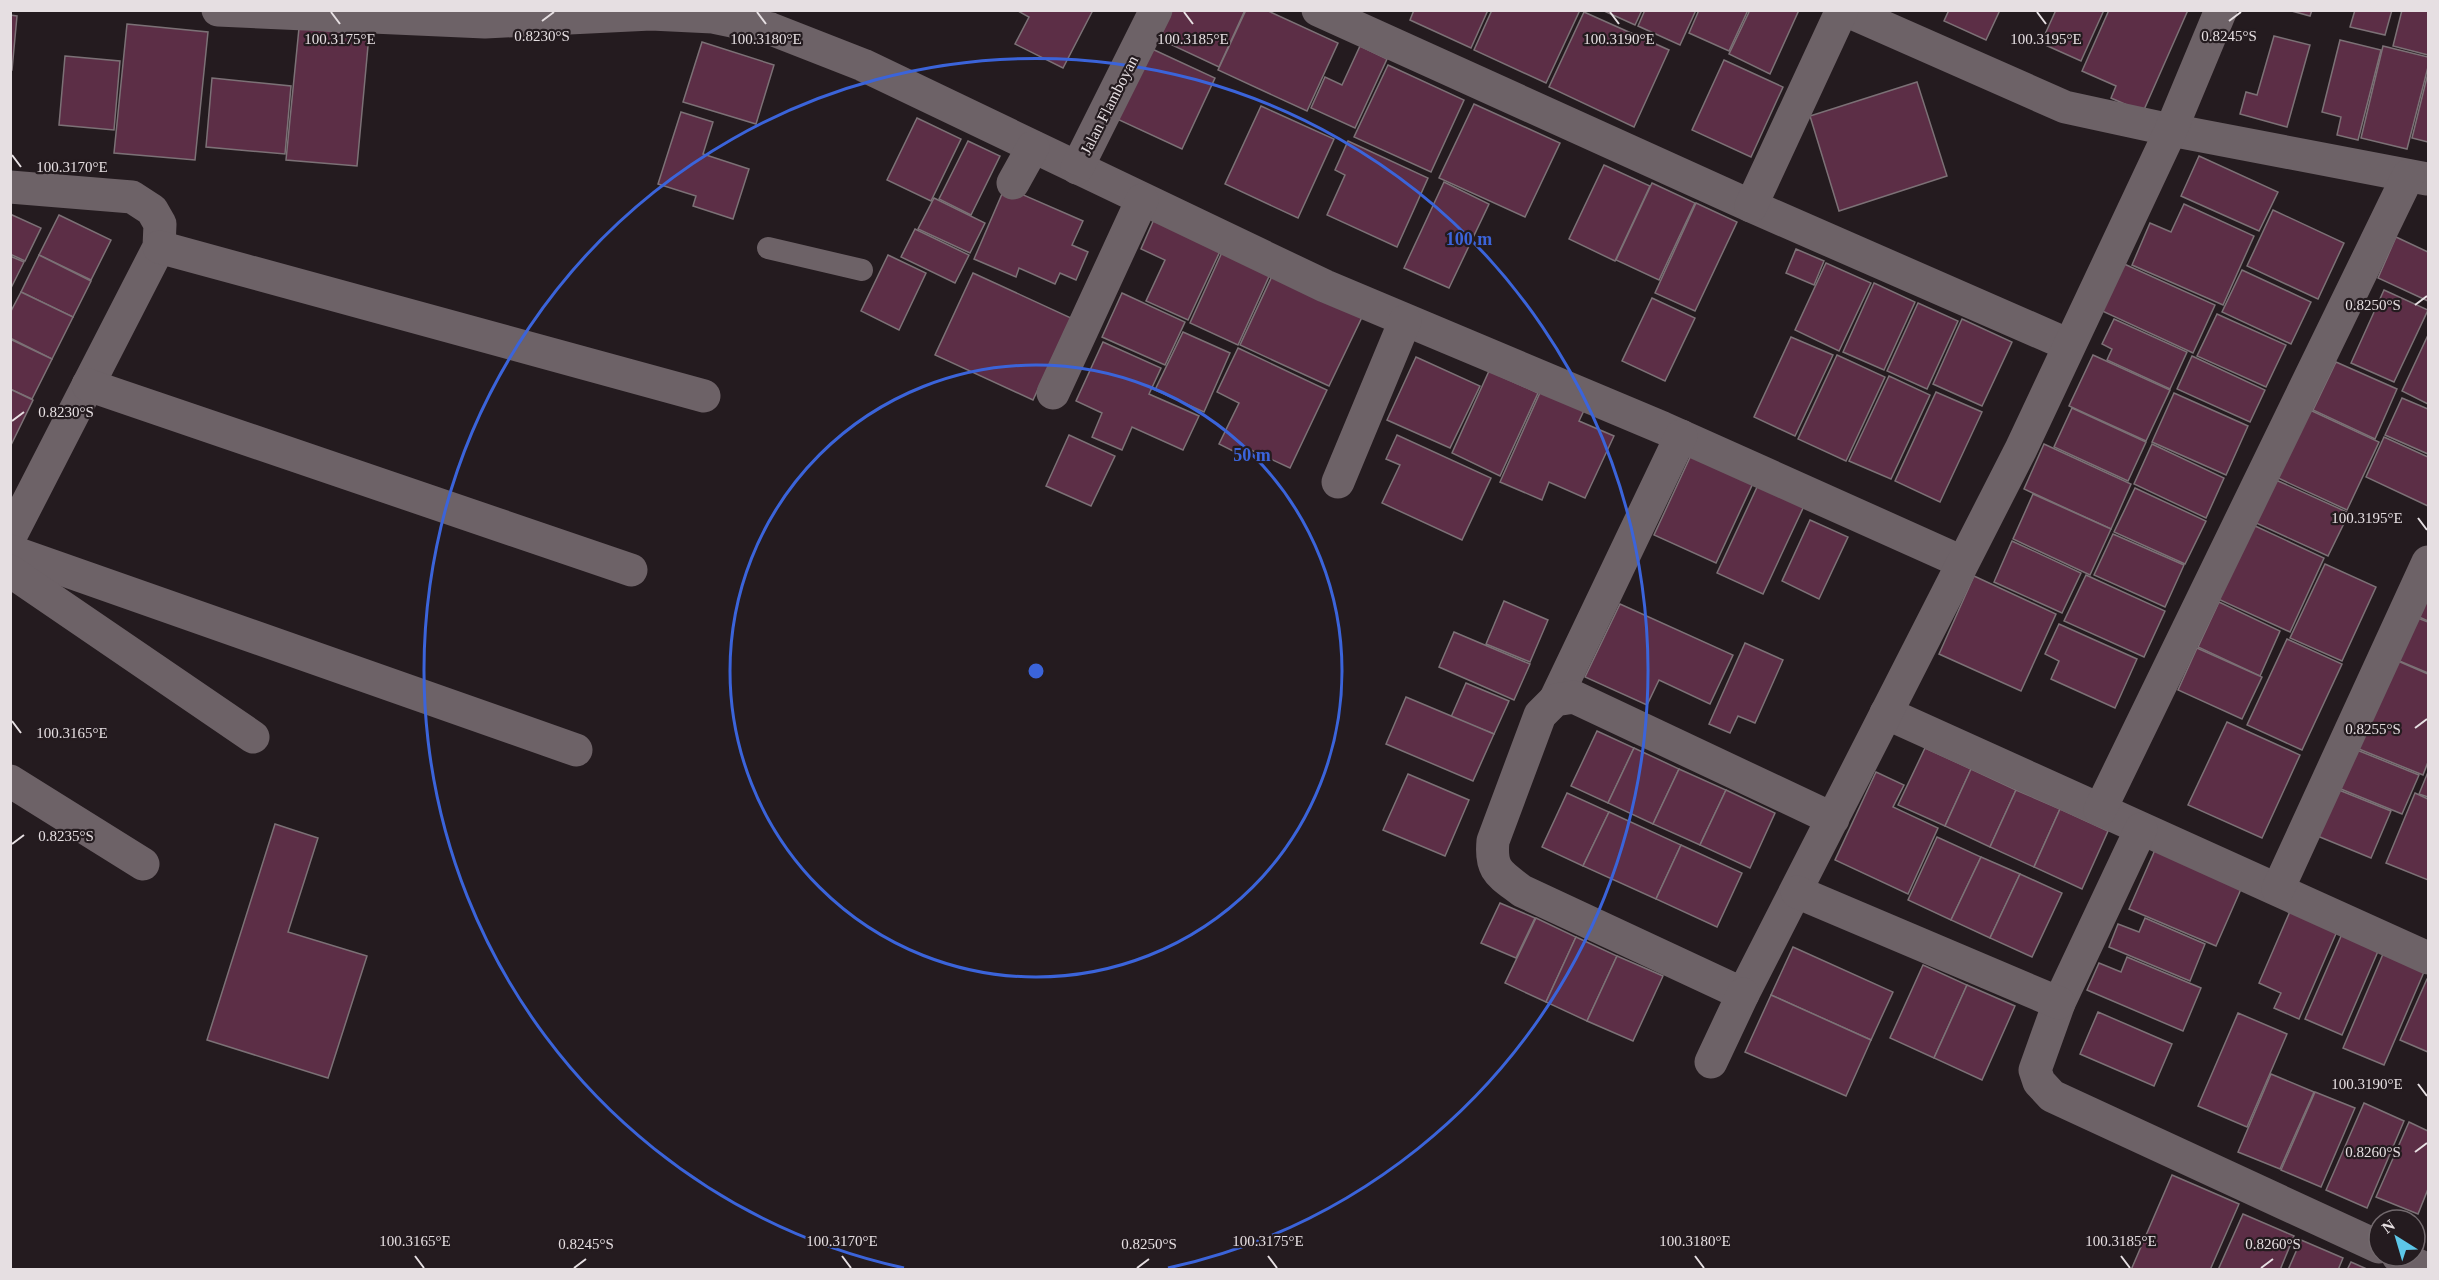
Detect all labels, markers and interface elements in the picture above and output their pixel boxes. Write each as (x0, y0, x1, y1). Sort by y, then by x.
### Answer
text: 0.8230°S (514, 28, 570, 44)
text: 0.8245°S (2201, 28, 2257, 44)
text: 100.3175°E (304, 31, 376, 47)
text: 100.3180°E (730, 31, 802, 47)
text: 100.3185°E (1157, 31, 1229, 47)
text: 100.3190°E (1583, 31, 1655, 47)
text: 100.3195°E (2010, 31, 2082, 47)
street label: Jalan Flamboyan (1077, 53, 1142, 158)
text: 100.3170°E (36, 159, 108, 175)
text: 100 m (1446, 229, 1492, 249)
text: 0.8250°S (2345, 297, 2401, 313)
text: 0.8230°S (38, 404, 94, 420)
text: 50 m (1233, 445, 1271, 465)
text: 100.3195°E (2331, 510, 2403, 526)
centre of rings (1026, 661, 1046, 681)
text: 0.8255°S (2345, 721, 2401, 737)
text: 100.3165°E (36, 725, 108, 741)
text: 0.8235°S (38, 828, 94, 844)
text: 100.3190°E (2331, 1076, 2403, 1092)
text: 0.8260°S (2345, 1144, 2401, 1160)
north arrow (2367, 1208, 2427, 1268)
text: N (2379, 1216, 2398, 1237)
text: 100.3165°E (379, 1233, 451, 1249)
text: 100.3170°E (806, 1233, 878, 1249)
text: 100.3175°E (1232, 1233, 1304, 1249)
text: 100.3180°E (1659, 1233, 1731, 1249)
text: 100.3185°E (2085, 1233, 2157, 1249)
text: 0.8245°S (558, 1236, 614, 1252)
text: 0.8250°S (1121, 1236, 1177, 1252)
text: 0.8260°S (2245, 1236, 2301, 1252)

